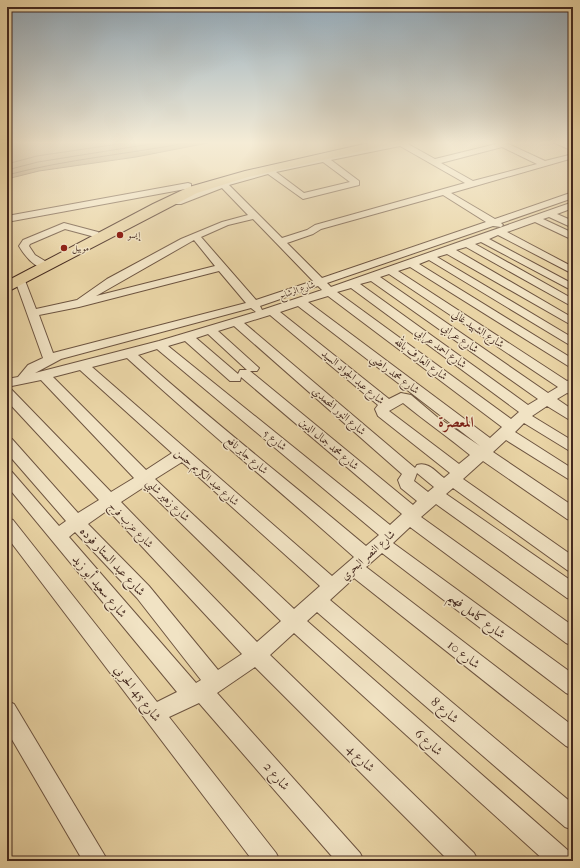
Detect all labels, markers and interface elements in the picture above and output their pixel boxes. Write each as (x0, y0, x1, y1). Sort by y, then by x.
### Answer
marker: إيسو (115, 230, 125, 240)
place label: إيسو (127, 230, 141, 241)
marker: موبيل (59, 243, 69, 253)
place label: موبيل (72, 243, 89, 254)
street label: شارع الرشاح (278, 279, 318, 305)
street label: شارع الشهيد غالي (448, 307, 507, 353)
street label: شارع عرابي (437, 321, 481, 358)
street label: شارع احمد عرابي (411, 325, 469, 373)
street label: شارع العارف بالله (390, 333, 452, 385)
street label: شارع عبد الجواد السيد (317, 347, 387, 409)
street label: شارع محمد راضي (366, 351, 422, 400)
street label: شارع النور المحمدي (307, 384, 369, 440)
district label: المعصرة (438, 413, 474, 433)
street label: شارع محمد جمال الدين (295, 415, 361, 475)
street label: شارع 5 (259, 427, 289, 456)
street label: شارع جابر نافع (221, 433, 271, 479)
street label: شارع عبد الكريم حسن (170, 446, 242, 511)
street label: شارع زهير شلبي (141, 476, 193, 527)
street label: شارع عزب فرج (103, 499, 156, 553)
street label: شارع عبد الستار فوده (74, 523, 149, 601)
street label: شارع النصر البحري (338, 527, 400, 585)
street label: شارع سعيد أبو زيد (66, 551, 131, 623)
street label: شارع كامل فهيم (442, 589, 509, 646)
street label: شارع 10 (442, 637, 483, 674)
street label: شارع 45 الحربي (108, 662, 165, 727)
street label: شارع 8 (425, 694, 462, 729)
street label: شارع 6 (409, 726, 446, 761)
street label: شارع 4 (341, 741, 378, 778)
street label: شارع 2 (258, 759, 293, 796)

